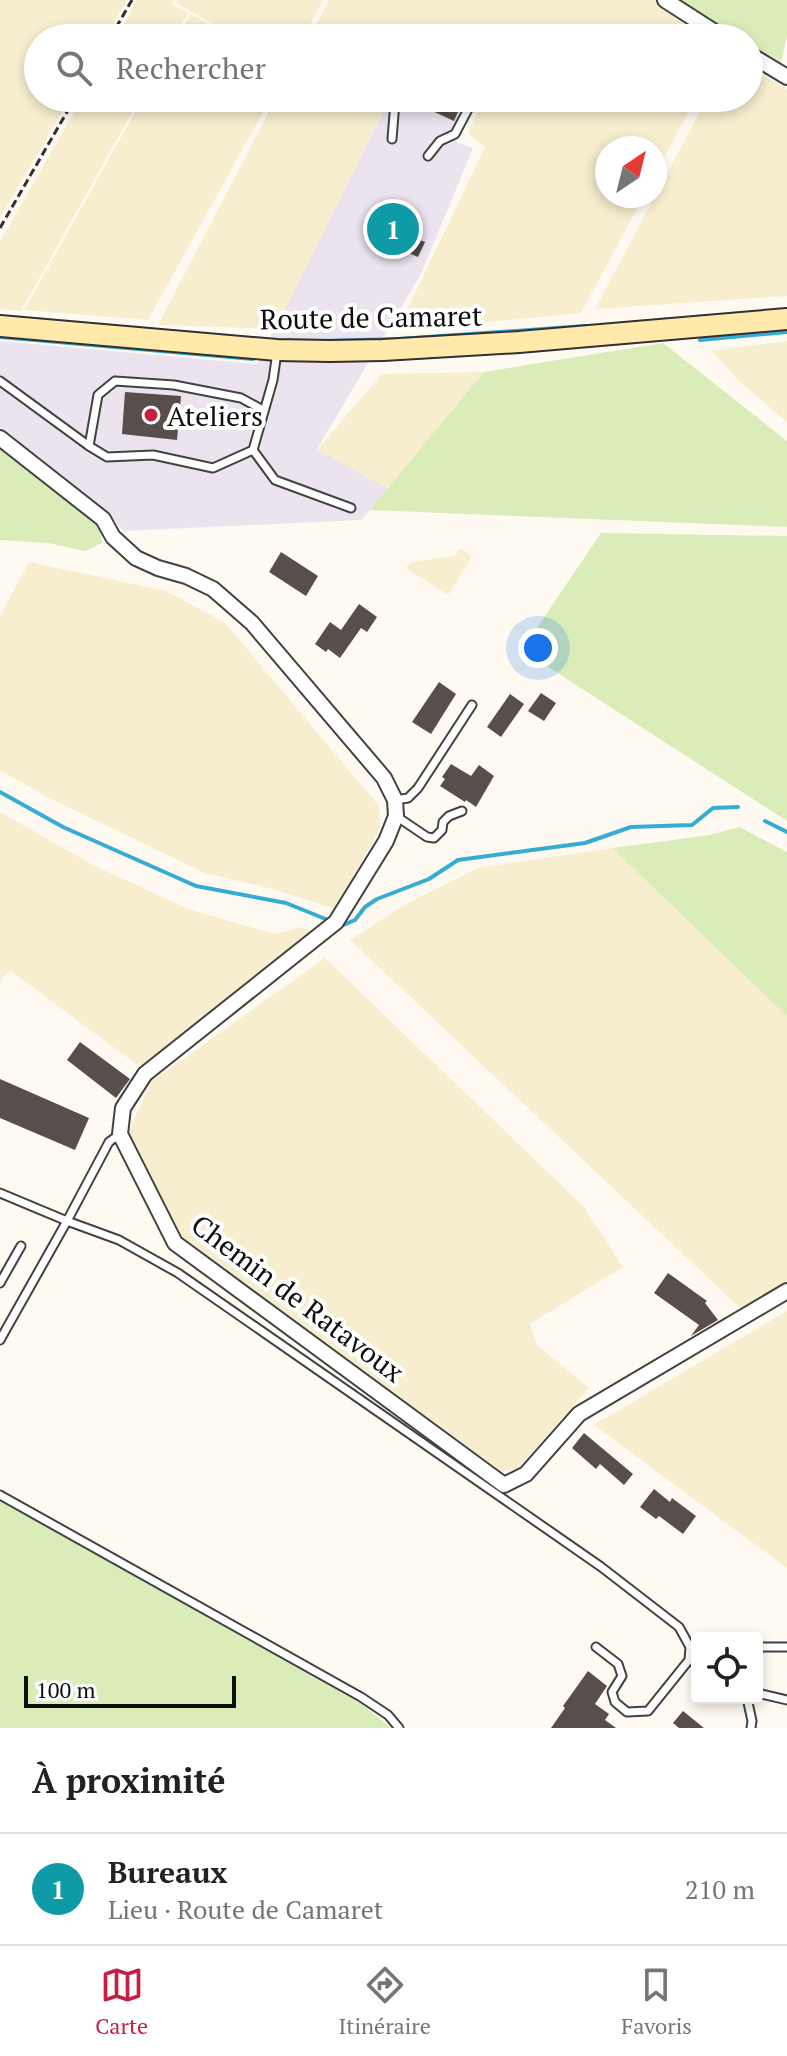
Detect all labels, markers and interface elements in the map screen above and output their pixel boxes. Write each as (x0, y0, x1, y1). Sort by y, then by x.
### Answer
search box (24, 24, 763, 112)
icon: search (52, 46, 96, 90)
text: Rechercher (116, 48, 266, 88)
north arrow (595, 136, 667, 208)
pin: 1 (367, 199, 419, 259)
street label: Route de Camaret (260, 297, 483, 337)
place label: Ateliers (167, 397, 263, 434)
marker: Ateliers (142, 406, 160, 424)
your location (518, 628, 558, 668)
street label: Chemin de Ratavoux (184, 1206, 412, 1390)
map controls (691, 1632, 763, 1704)
button: locate (691, 1632, 763, 1704)
scale bar (24, 1672, 236, 1708)
text: 100 m (36, 1675, 96, 1704)
text: À proximité (32, 1758, 226, 1803)
text: Bureaux (108, 1852, 227, 1892)
text: 1 (51, 1872, 65, 1906)
text: 210 m (685, 1872, 755, 1906)
text: Lieu · Route de Camaret (108, 1892, 383, 1926)
tab: Carte (95, 1963, 148, 2040)
tab: Itinéraire (338, 1963, 431, 2040)
tab: Favoris (621, 1963, 692, 2040)

